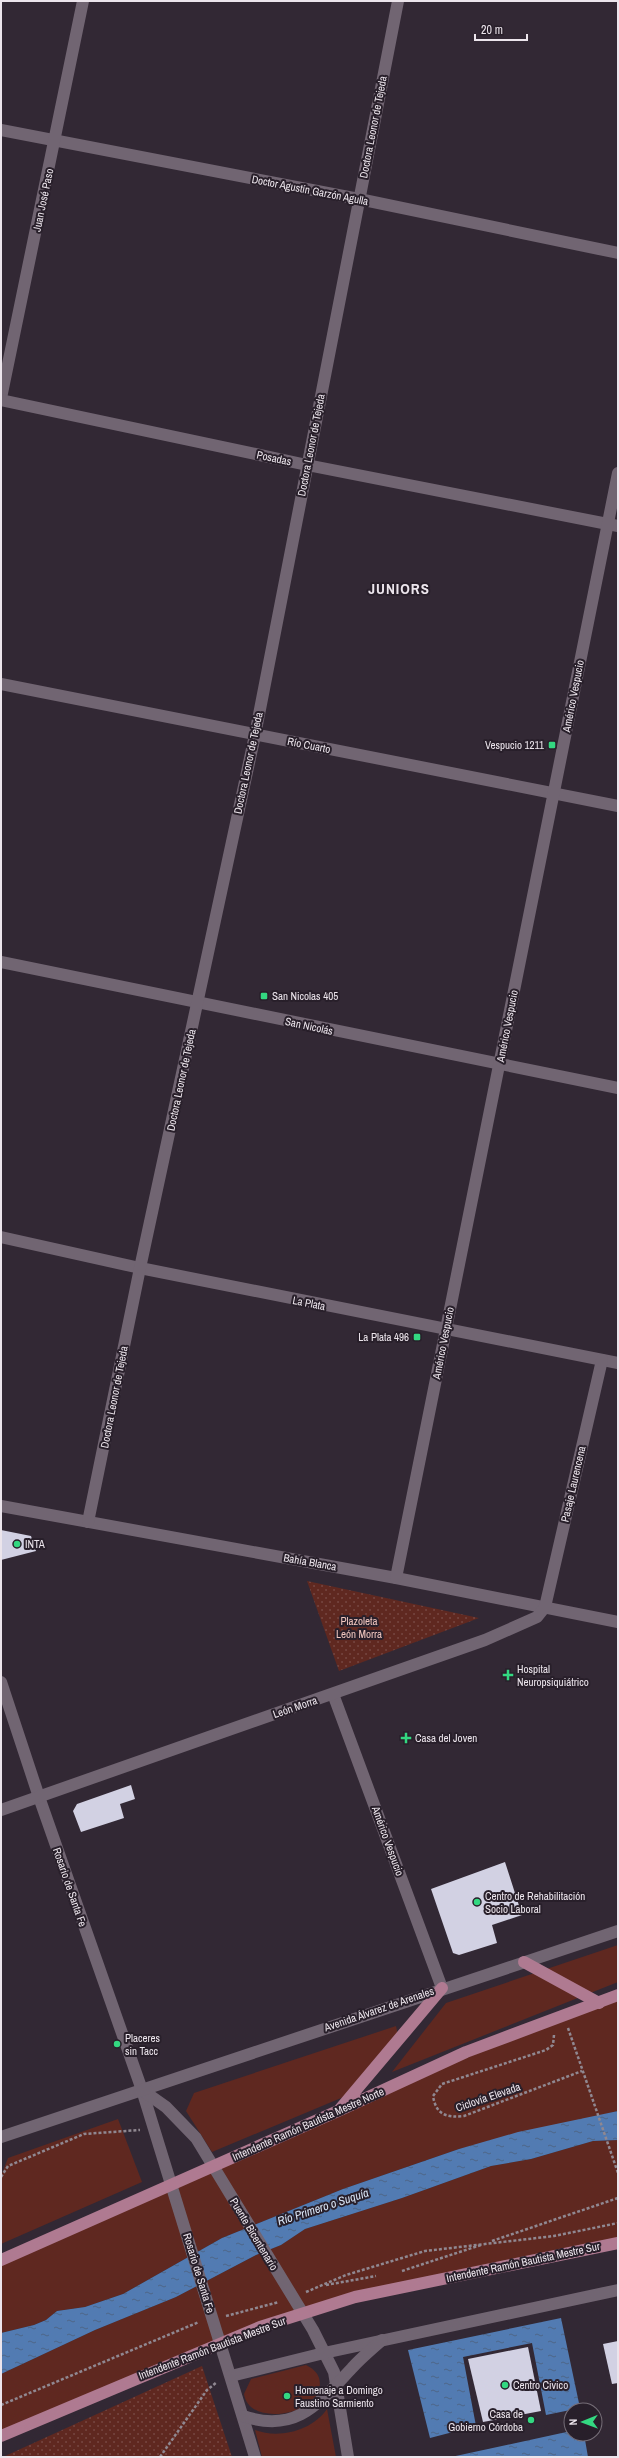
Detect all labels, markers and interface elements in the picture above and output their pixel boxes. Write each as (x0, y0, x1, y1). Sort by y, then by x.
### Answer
scale bar (475, 16, 527, 42)
text: 20 m (481, 22, 503, 38)
street label: Doctora Leonor de Tejeda (356, 75, 390, 179)
street label: Juan José Paso (29, 167, 57, 233)
street label: Doctor Agustín Garzón Agulla (251, 172, 369, 208)
street label: Doctora Leonor de Tejeda (294, 393, 328, 497)
street label: Posadas (255, 448, 293, 469)
district label: JUNIORS (368, 578, 430, 599)
street label: Américo Vespucio (559, 659, 587, 734)
street label: Doctora Leonor de Tejeda (230, 711, 266, 815)
street label: Río Cuarto (286, 734, 332, 756)
place label: Vespucio 1211 (485, 738, 544, 752)
marker: Vespucio 1211 (547, 740, 557, 750)
place label: San Nicolas 405 (272, 989, 338, 1003)
street label: Américo Vespucio (493, 989, 521, 1064)
marker: San Nicolas 405 (259, 991, 269, 1001)
street label: San Nicolás (284, 1014, 335, 1038)
street label: Doctora Leonor de Tejeda (163, 1028, 199, 1132)
street label: La Plata (291, 1293, 327, 1313)
street label: Américo Vespucio (429, 1306, 457, 1381)
place label: La Plata 496 (358, 1330, 409, 1344)
marker: La Plata 496 (412, 1332, 422, 1342)
street label: Doctora Leonor de Tejeda (97, 1345, 131, 1449)
street label: Pasaje Laurencena (557, 1445, 589, 1523)
place label: INTA (25, 1537, 46, 1551)
marker: INTA (12, 1539, 22, 1549)
street label: Bahía Blanca (282, 1550, 338, 1574)
park label: Plazoleta León Morra (336, 1614, 382, 1641)
place label: Hospital Neuropsiquiátrico (517, 1662, 589, 1689)
marker: Hospital Neuropsiquiátrico (502, 1669, 514, 1681)
street label: León Morra (271, 1693, 319, 1721)
place label: Casa del Joven (415, 1731, 477, 1745)
marker: Casa del Joven (400, 1732, 412, 1744)
street label: Américo Vespucio (369, 1803, 407, 1878)
street label: Rosario de Santa Fe (50, 1846, 90, 1928)
place label: Centro de Rehabilitación Socio Laboral (485, 1889, 585, 1916)
marker: Centro de Rehabilitación Socio Laboral (472, 1897, 482, 1907)
street label: Avenida Álvarez de Arenales (321, 1983, 436, 2035)
place label: Placeres sin Tacc (125, 2031, 161, 2058)
marker: Placeres sin Tacc (112, 2039, 122, 2049)
street label: Ciclovía Elevada (454, 2079, 522, 2115)
street label: Intendente Ramón Bautista Mestre Norte (230, 2084, 386, 2164)
water label: Río Primero o Suquía (275, 2185, 371, 2229)
street label: Puente Bicentenario (227, 2195, 281, 2273)
street label: Rosario de Santa Fe (180, 2231, 218, 2315)
street label: Intendente Ramón Bautista Mestre Sur (445, 2239, 601, 2285)
street label: Intendente Ramón Bautista Mestre Sur (136, 2313, 288, 2383)
place label: Centro Civico (513, 2378, 568, 2392)
marker: Centro Civico (500, 2380, 510, 2390)
place label: Homenaje a Domingo Faustino Sarmiento (295, 2383, 383, 2410)
marker: Homenaje a Domingo Faustino Sarmiento (282, 2391, 292, 2401)
north arrow (563, 2402, 603, 2442)
place label: Casa de Gobierno Córdoba (448, 2407, 523, 2434)
marker: Casa de Gobierno Córdoba (526, 2415, 536, 2425)
text: N (566, 2419, 580, 2426)

